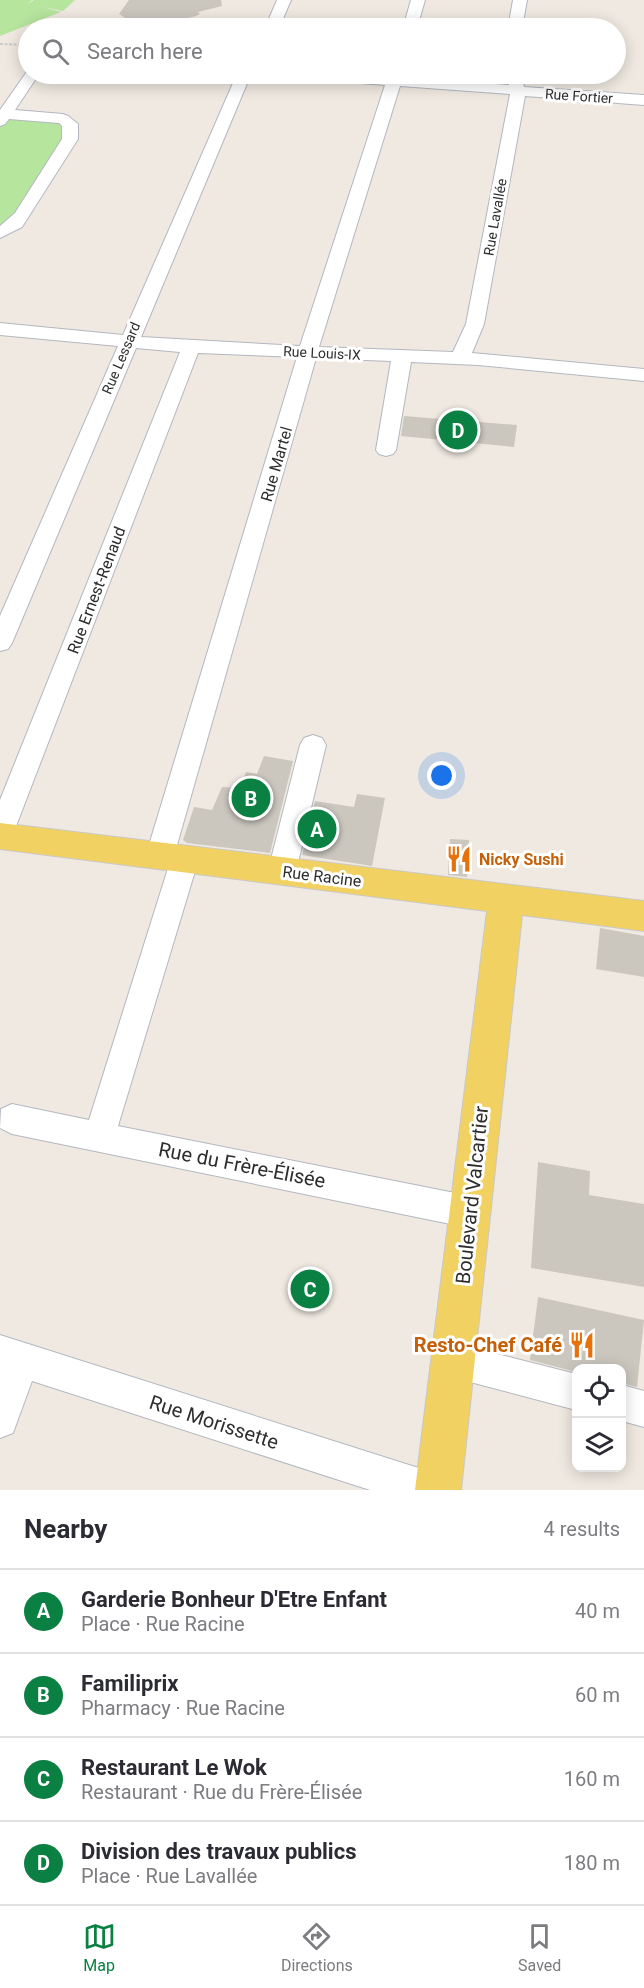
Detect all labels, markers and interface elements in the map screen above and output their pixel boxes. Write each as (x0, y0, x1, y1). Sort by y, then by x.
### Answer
search box (18, 18, 626, 84)
icon: search (39, 35, 72, 68)
text: Search here (87, 39, 203, 64)
street label: Rue Fortier (544, 86, 614, 106)
street label: Rue Lavallée (480, 177, 510, 257)
street label: Rue Lessard (99, 320, 143, 396)
street label: Rue Louis-IX (283, 343, 361, 363)
pin: D (438, 408, 478, 452)
street label: Rue Martel (257, 424, 296, 504)
street label: Rue Ernest-Renaud (63, 524, 129, 656)
your location (427, 761, 456, 790)
pin: B (232, 776, 270, 820)
pin: A (298, 806, 336, 852)
restaurant icon: Nicky Sushi (444, 844, 474, 874)
place label: Nicky Sushi (479, 850, 564, 869)
street label: Rue Racine (281, 862, 362, 891)
street label: Boulevard Valcartier (451, 1105, 493, 1285)
street label: Rue du Frère-Élisée (157, 1137, 327, 1193)
pin: C (290, 1266, 330, 1312)
restaurant icon: Resto-Chef Café (567, 1330, 597, 1360)
place label: Resto-Chef Café (414, 1333, 562, 1357)
map controls (572, 1364, 626, 1472)
button: locate (572, 1364, 626, 1418)
street label: Rue Morissette (146, 1390, 282, 1454)
button: layers (572, 1418, 626, 1472)
text: Nearby (24, 1514, 107, 1544)
text: 4 results (544, 1517, 620, 1541)
text: Garderie Bonheur D'Etre Enfant (81, 1587, 387, 1612)
text: A (37, 1599, 50, 1623)
text: 40 m (575, 1599, 620, 1623)
text: Place · Rue Racine (81, 1612, 245, 1636)
text: Familiprix (81, 1671, 178, 1696)
text: B (37, 1683, 50, 1707)
text: 60 m (575, 1683, 620, 1707)
text: Pharmacy · Rue Racine (81, 1696, 285, 1720)
text: Restaurant Le Wok (81, 1755, 267, 1780)
text: C (37, 1767, 50, 1791)
text: 160 m (564, 1767, 620, 1791)
text: Restaurant · Rue du Frère-Élisée (81, 1780, 362, 1804)
text: Division des travaux publics (81, 1839, 356, 1864)
text: D (37, 1851, 50, 1875)
text: 180 m (564, 1851, 620, 1875)
text: Place · Rue Lavallée (81, 1864, 257, 1888)
tab: Map (83, 1920, 116, 1975)
tab: Directions (281, 1920, 353, 1975)
tab: Saved (518, 1920, 561, 1975)

